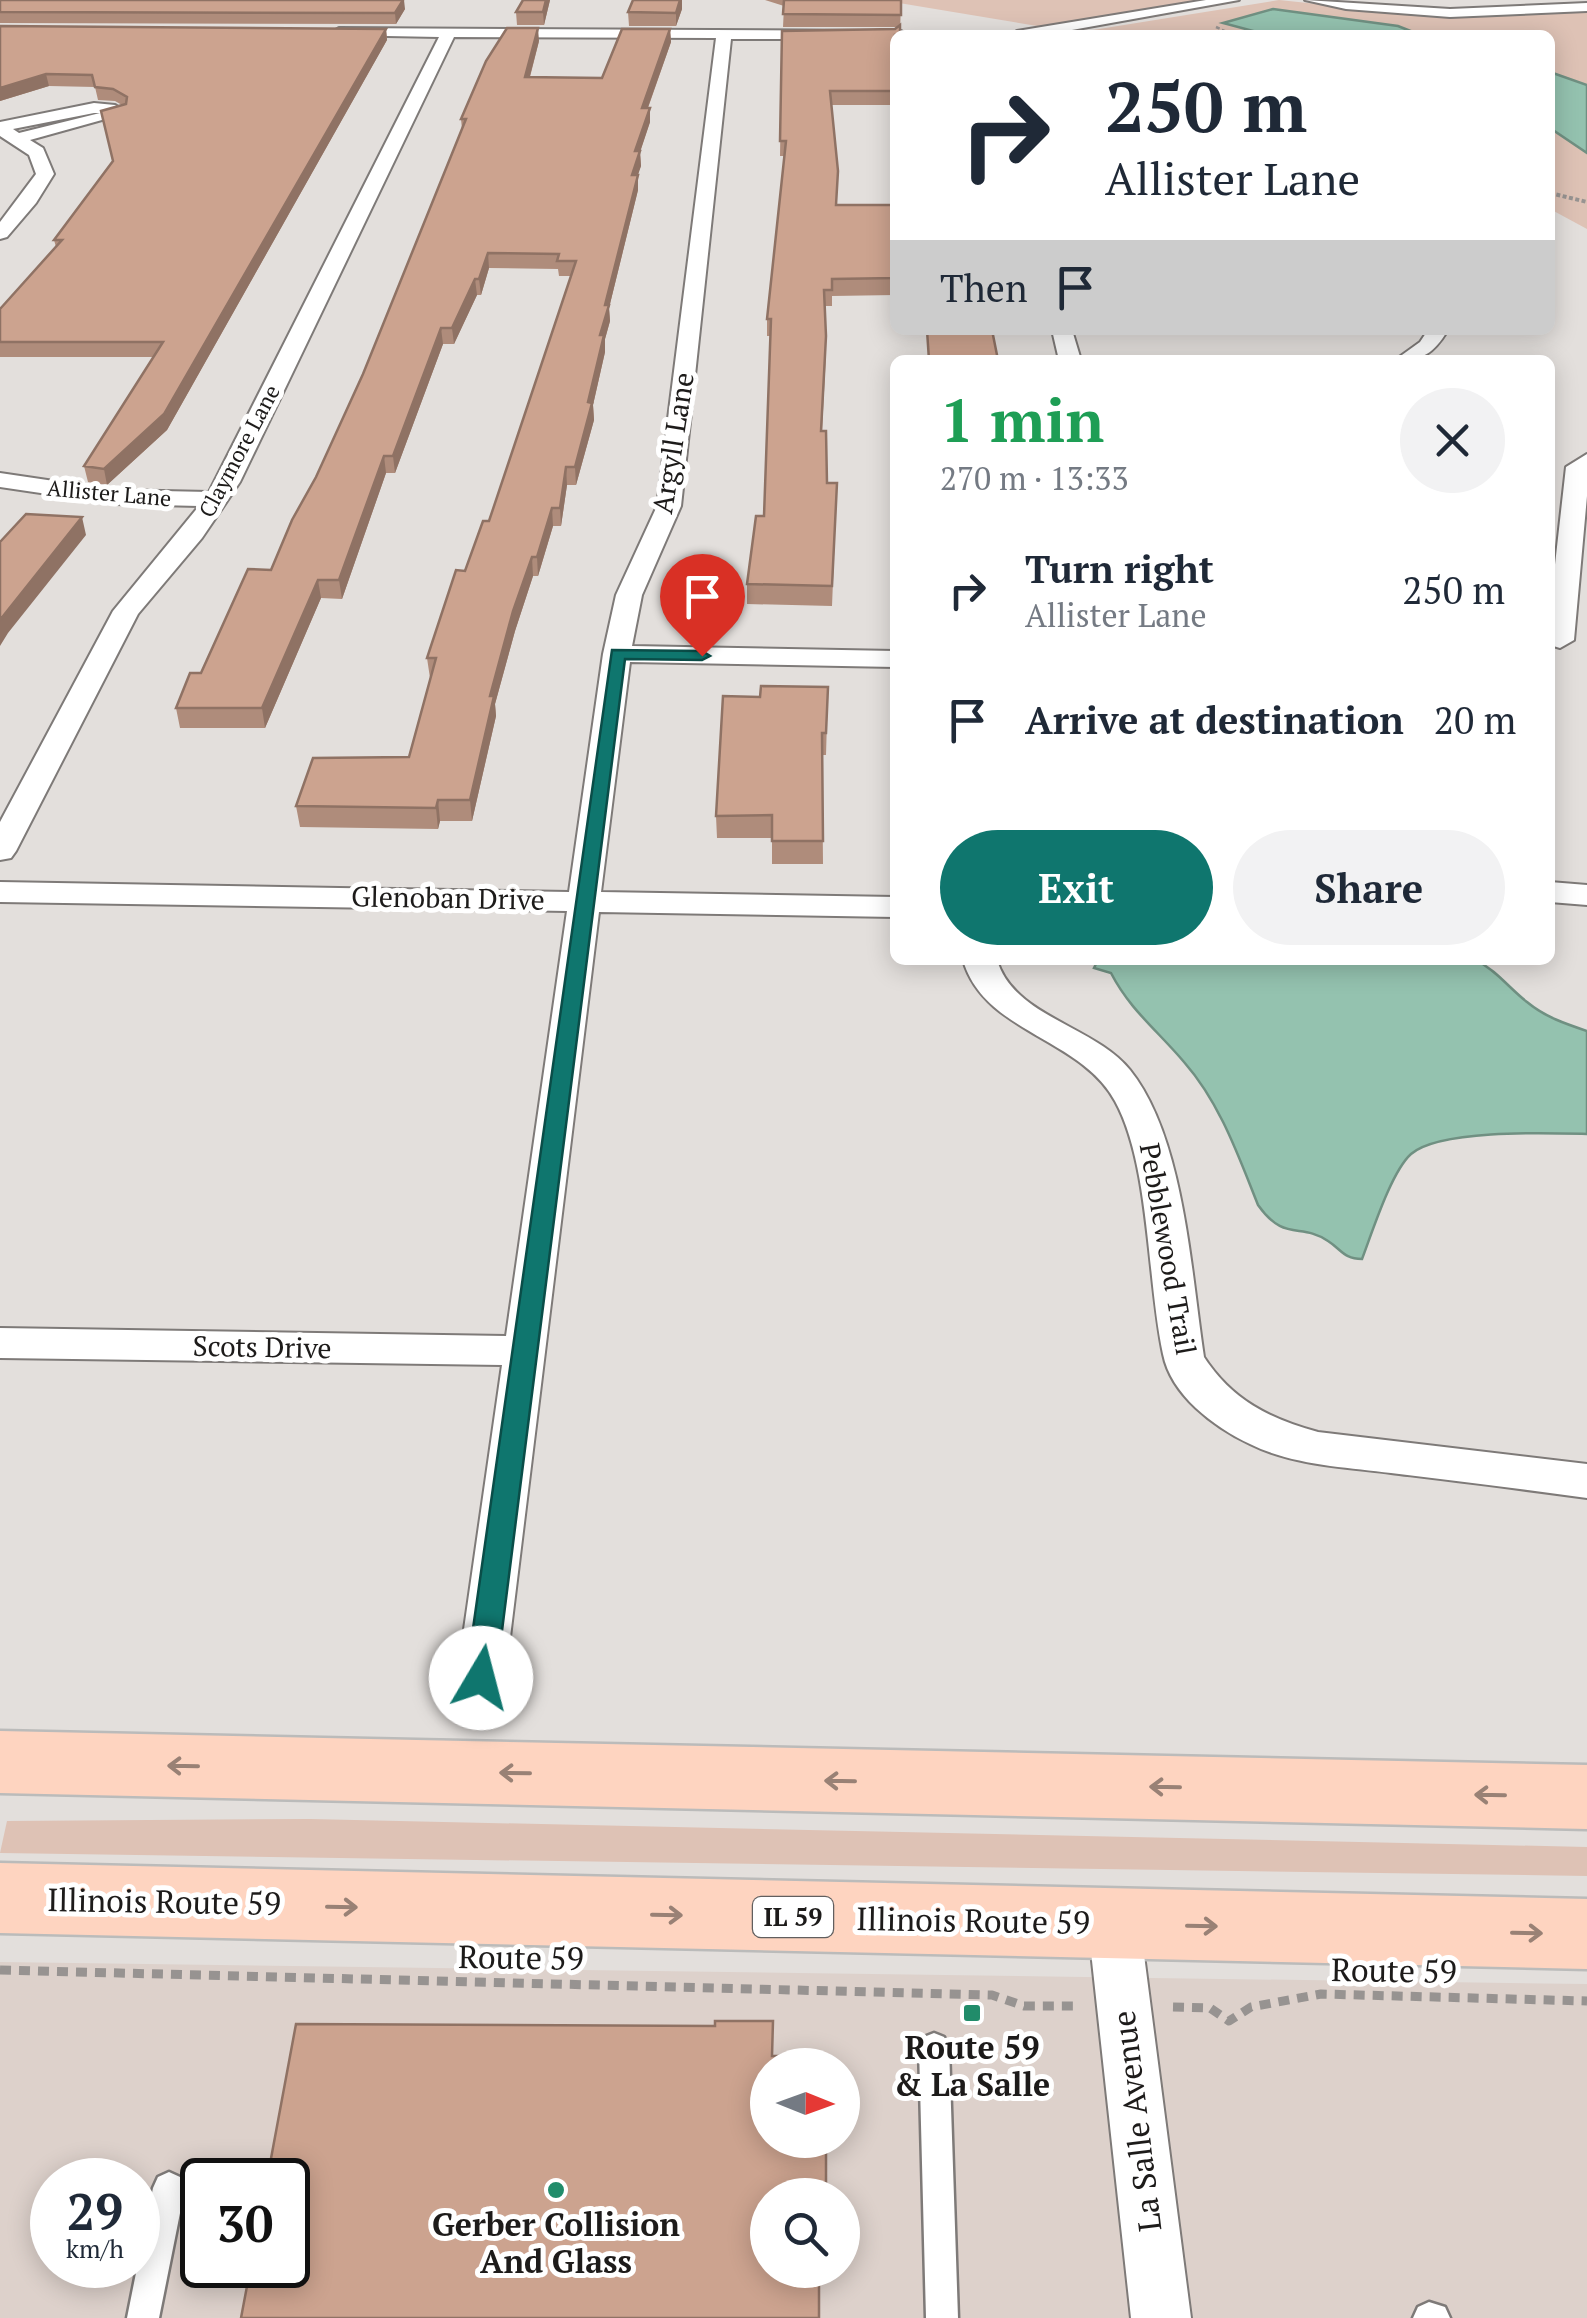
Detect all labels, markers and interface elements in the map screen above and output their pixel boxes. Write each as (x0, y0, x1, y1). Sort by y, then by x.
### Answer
text: 250 m (1105, 59, 1307, 152)
icon: right (940, 70, 1070, 200)
text: Allister Lane (1105, 148, 1360, 208)
icon: arrive (1048, 260, 1103, 315)
text: Then (940, 263, 1028, 313)
street label: Argyll Lane (643, 370, 702, 516)
street label: Claymore Lane (191, 379, 286, 522)
text: 1 min (940, 380, 1104, 459)
button: close (1400, 388, 1505, 493)
text: 270 m · 13:33 (940, 457, 1128, 499)
street label: Allister Lane (46, 473, 172, 512)
text: Turn right (1025, 544, 1214, 594)
pin (660, 554, 745, 657)
icon: right (940, 563, 995, 618)
text: 250 m (1402, 565, 1505, 615)
icon: arrive (675, 569, 730, 624)
text: Allister Lane (1025, 594, 1206, 636)
icon: arrive (940, 693, 995, 748)
text: Arrive at destination (1025, 695, 1404, 745)
text: 20 m (1434, 695, 1516, 745)
button: Exit (940, 830, 1213, 945)
button: Share (1233, 830, 1505, 945)
street label: Glenoban Drive (351, 877, 545, 918)
street label: Pebblewood Trail (1132, 1140, 1205, 1358)
street label: Scots Drive (192, 1327, 332, 1366)
position arrow (429, 1626, 533, 1730)
one-way arrow (167, 1756, 199, 1775)
one-way arrow (499, 1764, 532, 1782)
one-way arrow (824, 1771, 856, 1790)
one-way arrow (1149, 1778, 1181, 1797)
one-way arrow (1474, 1785, 1506, 1804)
street label: Illinois Route 59 (47, 1878, 281, 1924)
road number: IL 59 (753, 1897, 833, 1937)
street label: Illinois Route 59 (856, 1897, 1090, 1943)
one-way arrow (326, 1898, 358, 1917)
one-way arrow (651, 1905, 683, 1924)
one-way arrow (1186, 1916, 1218, 1935)
one-way arrow (1511, 1923, 1543, 1942)
street label: Route 59 (458, 1935, 584, 1979)
street label: Route 59 (1331, 1948, 1457, 1992)
marker: Route 59 & La Salle (961, 2002, 983, 2024)
street label: La Salle Avenue (1102, 2008, 1170, 2234)
place label: Route 59 & La Salle (894, 2026, 1050, 2105)
north arrow (750, 2048, 860, 2158)
map controls (750, 2048, 860, 2288)
speed limit sign: 30 (180, 2158, 310, 2288)
text: 29 (67, 2178, 123, 2244)
button: search (750, 2178, 860, 2288)
marker: Gerber Collision And Glass (545, 2179, 567, 2201)
place label: Gerber Collision And Glass (432, 2203, 680, 2282)
text: km/h (66, 2232, 124, 2265)

